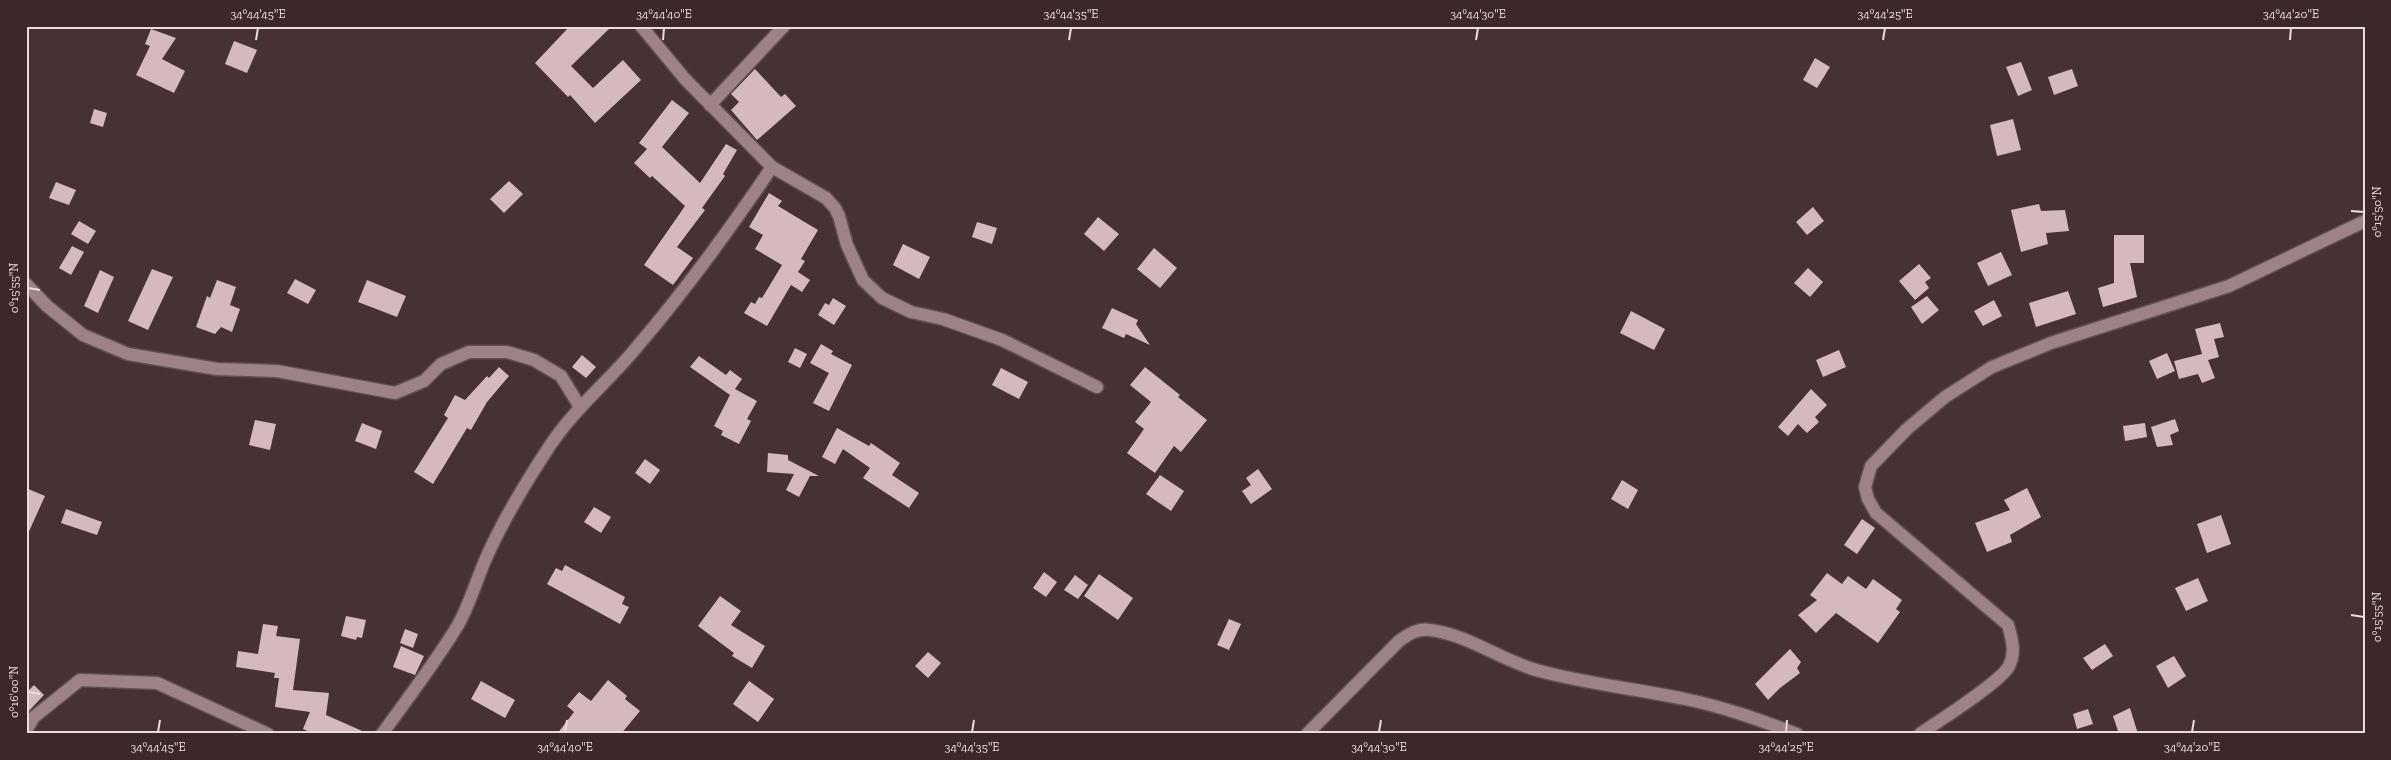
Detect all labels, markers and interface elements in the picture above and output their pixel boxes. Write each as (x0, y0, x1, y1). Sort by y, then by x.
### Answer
text: 34°44'45"E (231, 7, 285, 21)
text: 34°44'40"E (636, 7, 692, 21)
text: 34°44'35"E (1044, 7, 1098, 21)
text: 34°44'30"E (1450, 7, 1506, 21)
text: 34°44'25"E (1857, 7, 1913, 21)
text: 34°44'20"E (2263, 7, 2319, 21)
text: 0°15'50"N (2370, 186, 2384, 238)
text: 0°15'55"N (7, 263, 21, 313)
text: 0°15'55"N (2370, 592, 2384, 642)
text: 0°16'00"N (7, 666, 21, 718)
text: 34°44'45"E (131, 740, 185, 754)
text: 34°44'40"E (537, 740, 593, 754)
text: 34°44'35"E (945, 740, 999, 754)
text: 34°44'30"E (1351, 740, 1407, 754)
text: 34°44'25"E (1758, 740, 1814, 754)
text: 34°44'20"E (2164, 740, 2220, 754)

